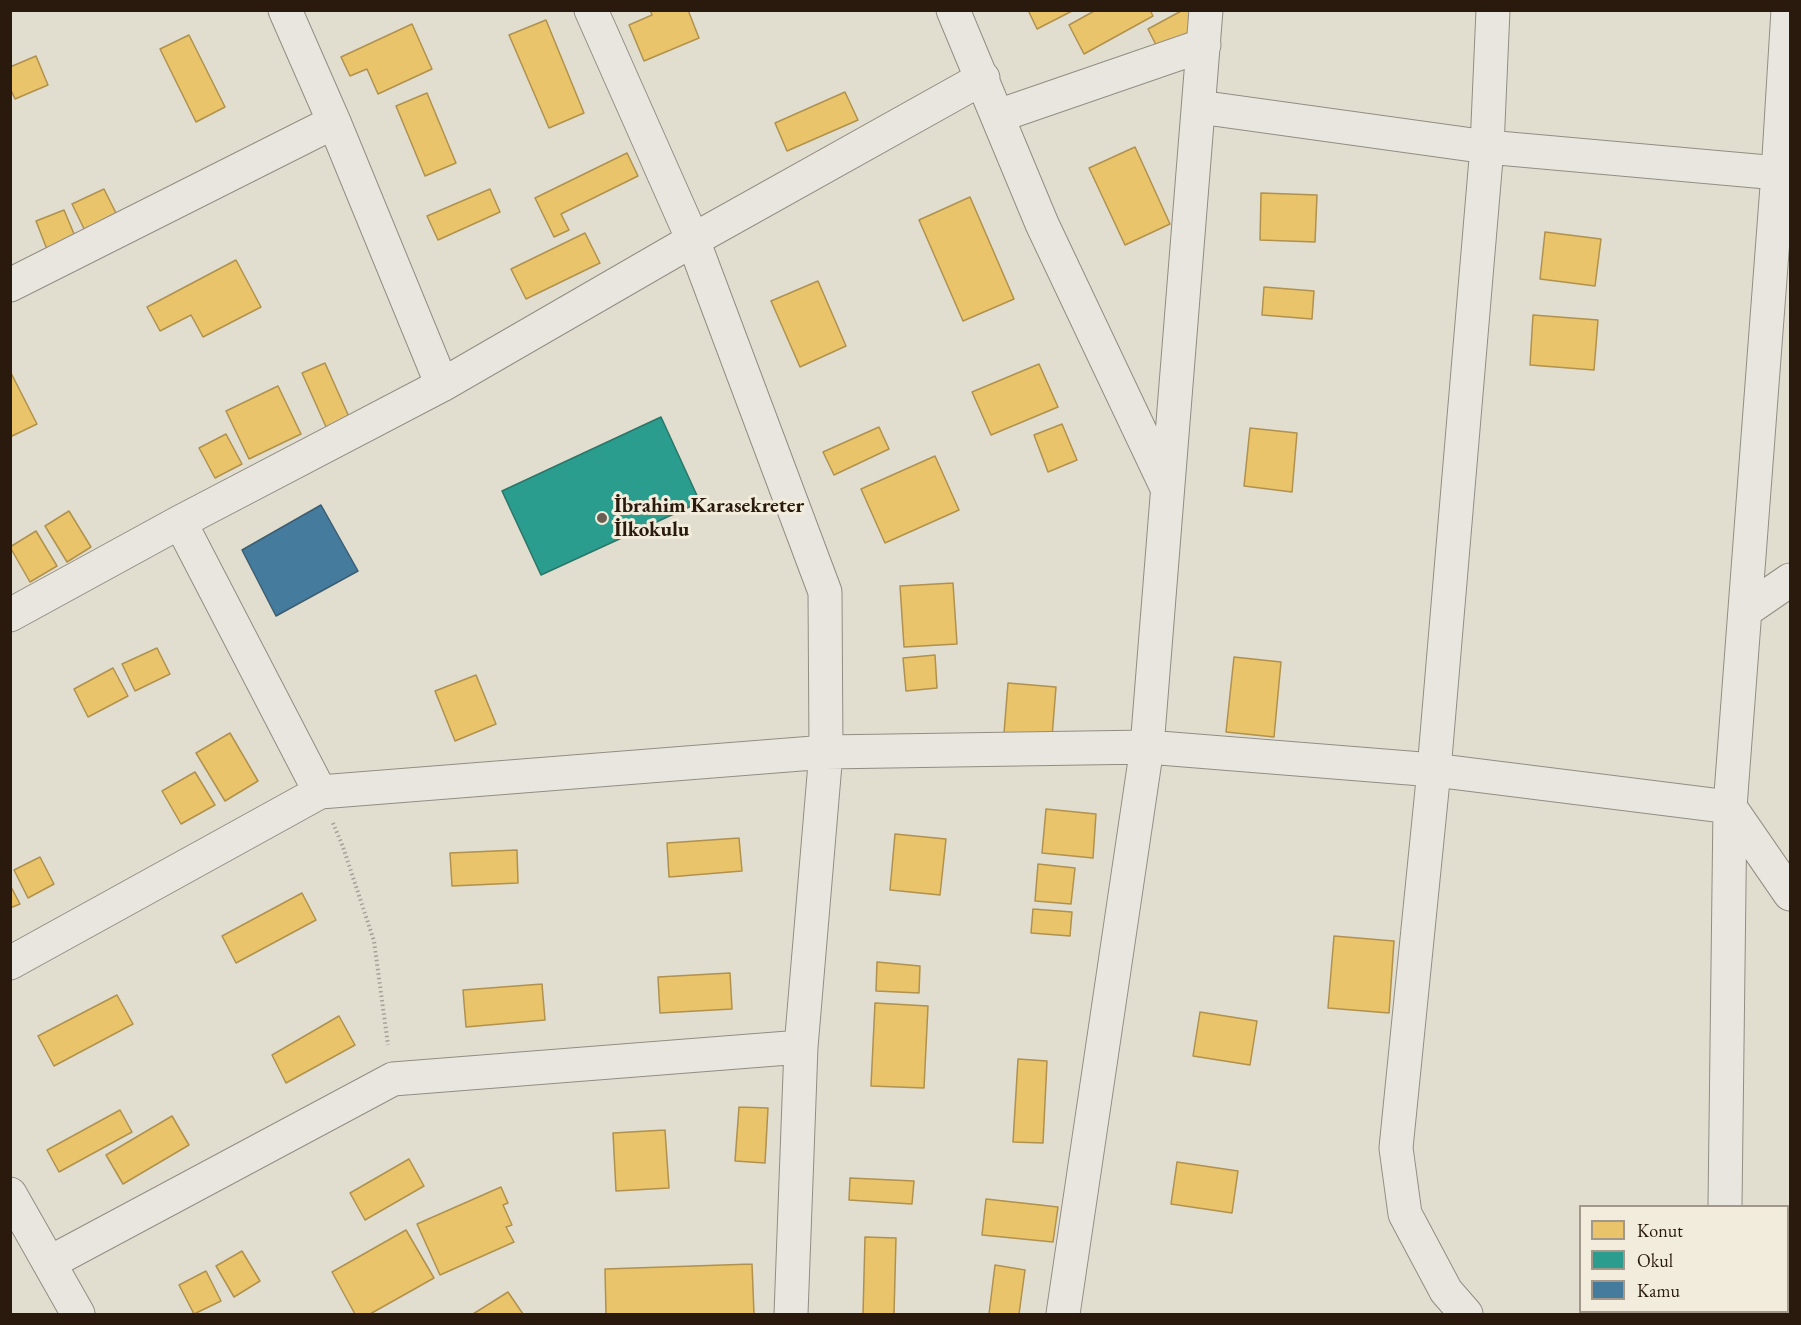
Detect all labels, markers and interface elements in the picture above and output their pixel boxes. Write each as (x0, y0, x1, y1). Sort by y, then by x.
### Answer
place label: İbrahim Karasekreter İlkokulu (614, 493, 804, 543)
marker: İbrahim Karasekreter İlkokulu (595, 511, 609, 525)
legend (1579, 1205, 1789, 1313)
text: Konut (1637, 1219, 1683, 1242)
text: Okul (1637, 1249, 1673, 1272)
text: Kamu (1637, 1279, 1680, 1302)

